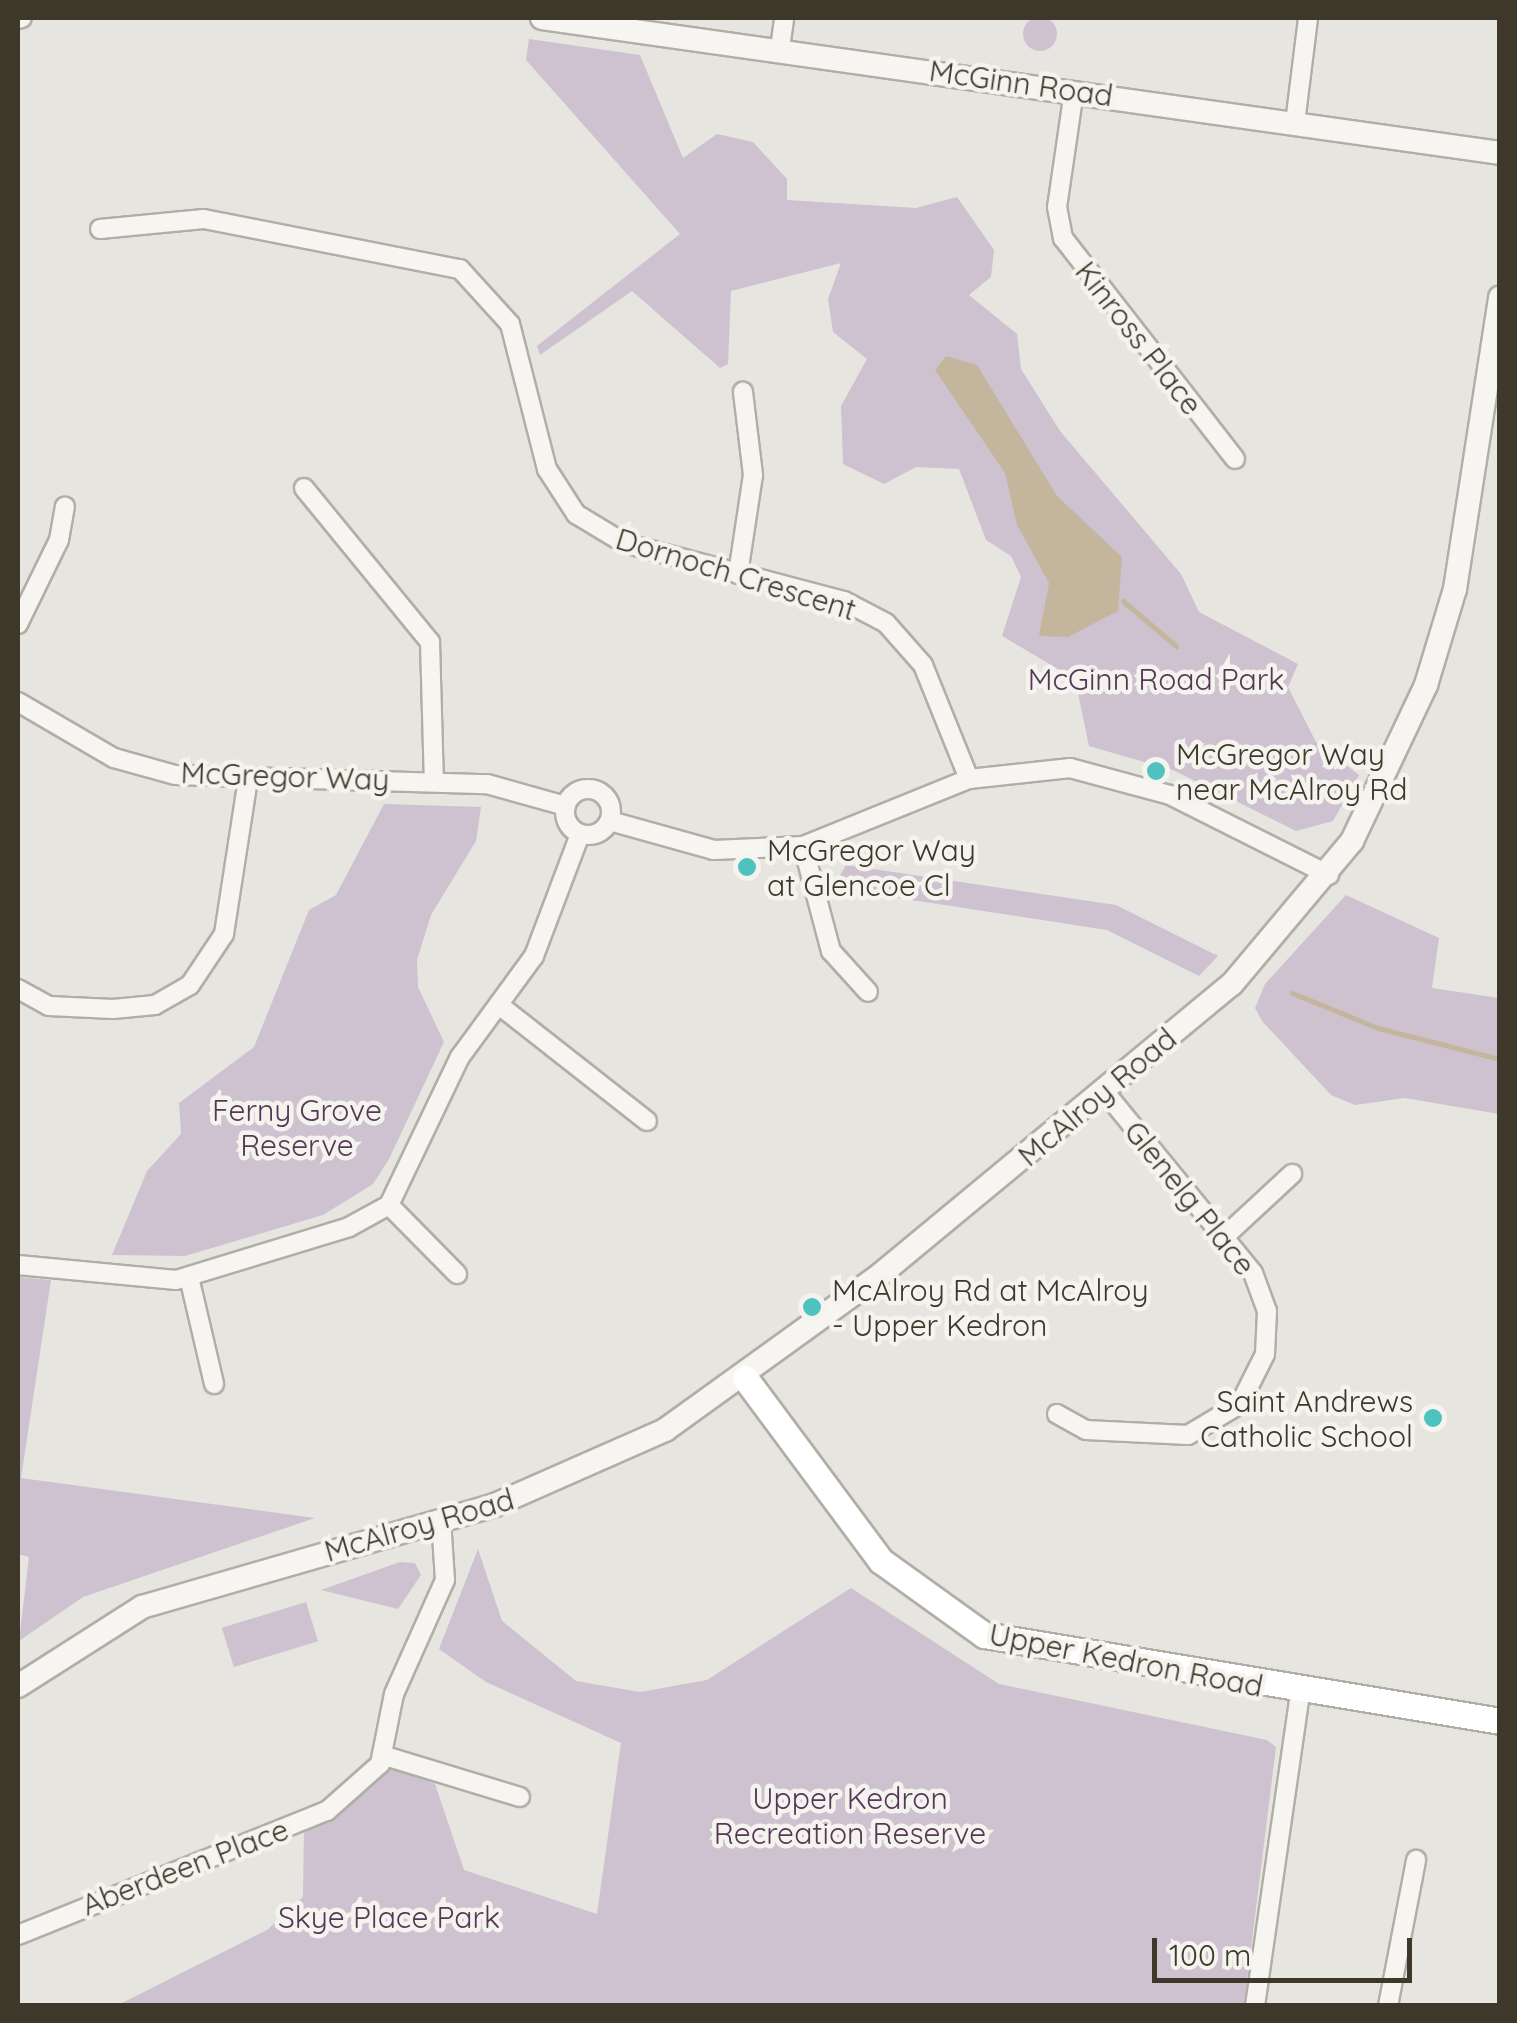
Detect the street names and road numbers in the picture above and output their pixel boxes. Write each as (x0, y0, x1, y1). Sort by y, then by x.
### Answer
street label: McGinn Road (927, 52, 1115, 114)
street label: Kinross Place (1068, 254, 1210, 422)
street label: Dornoch Crescent (612, 520, 860, 628)
street label: McGregor Way (180, 754, 390, 798)
street label: McAlroy Road (1011, 1020, 1183, 1174)
street label: Glenelg Place (1117, 1114, 1263, 1282)
street label: McAlroy Road (320, 1481, 518, 1569)
street label: Upper Kedron Road (986, 1616, 1266, 1704)
street label: Aberdeen Place (77, 1811, 293, 1923)

